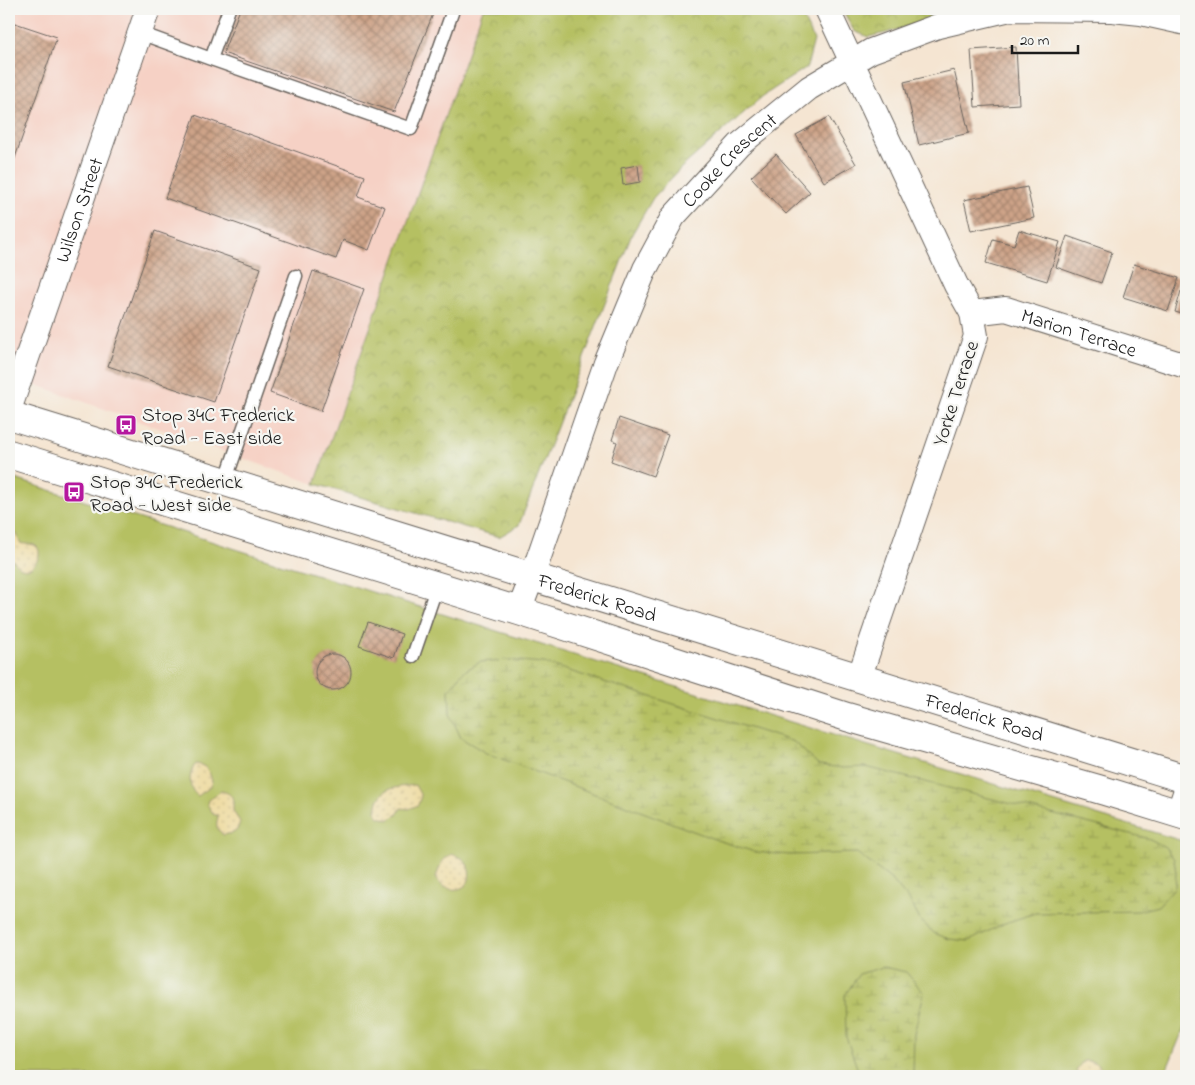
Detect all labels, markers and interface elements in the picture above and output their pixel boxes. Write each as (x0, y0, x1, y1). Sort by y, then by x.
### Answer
scale bar (1012, 22, 1079, 54)
text: 20 m (1020, 30, 1050, 52)
street label: Cooke Crescent (676, 107, 785, 215)
street label: Wilson Street (49, 154, 112, 267)
street label: Marion Terrace (1017, 303, 1140, 366)
street label: Yorke Terrace (927, 337, 988, 450)
place label: Stop 34C Frederick Road - East side (142, 402, 295, 454)
bus stop icon: Stop 34C Frederick Road - East side (114, 413, 138, 437)
place label: Stop 34C Frederick Road - West side (90, 469, 243, 521)
bus stop icon: Stop 34C Frederick Road - West side (62, 480, 86, 504)
street label: Frederick Road (533, 567, 660, 631)
street label: Frederick Road (920, 687, 1047, 751)

